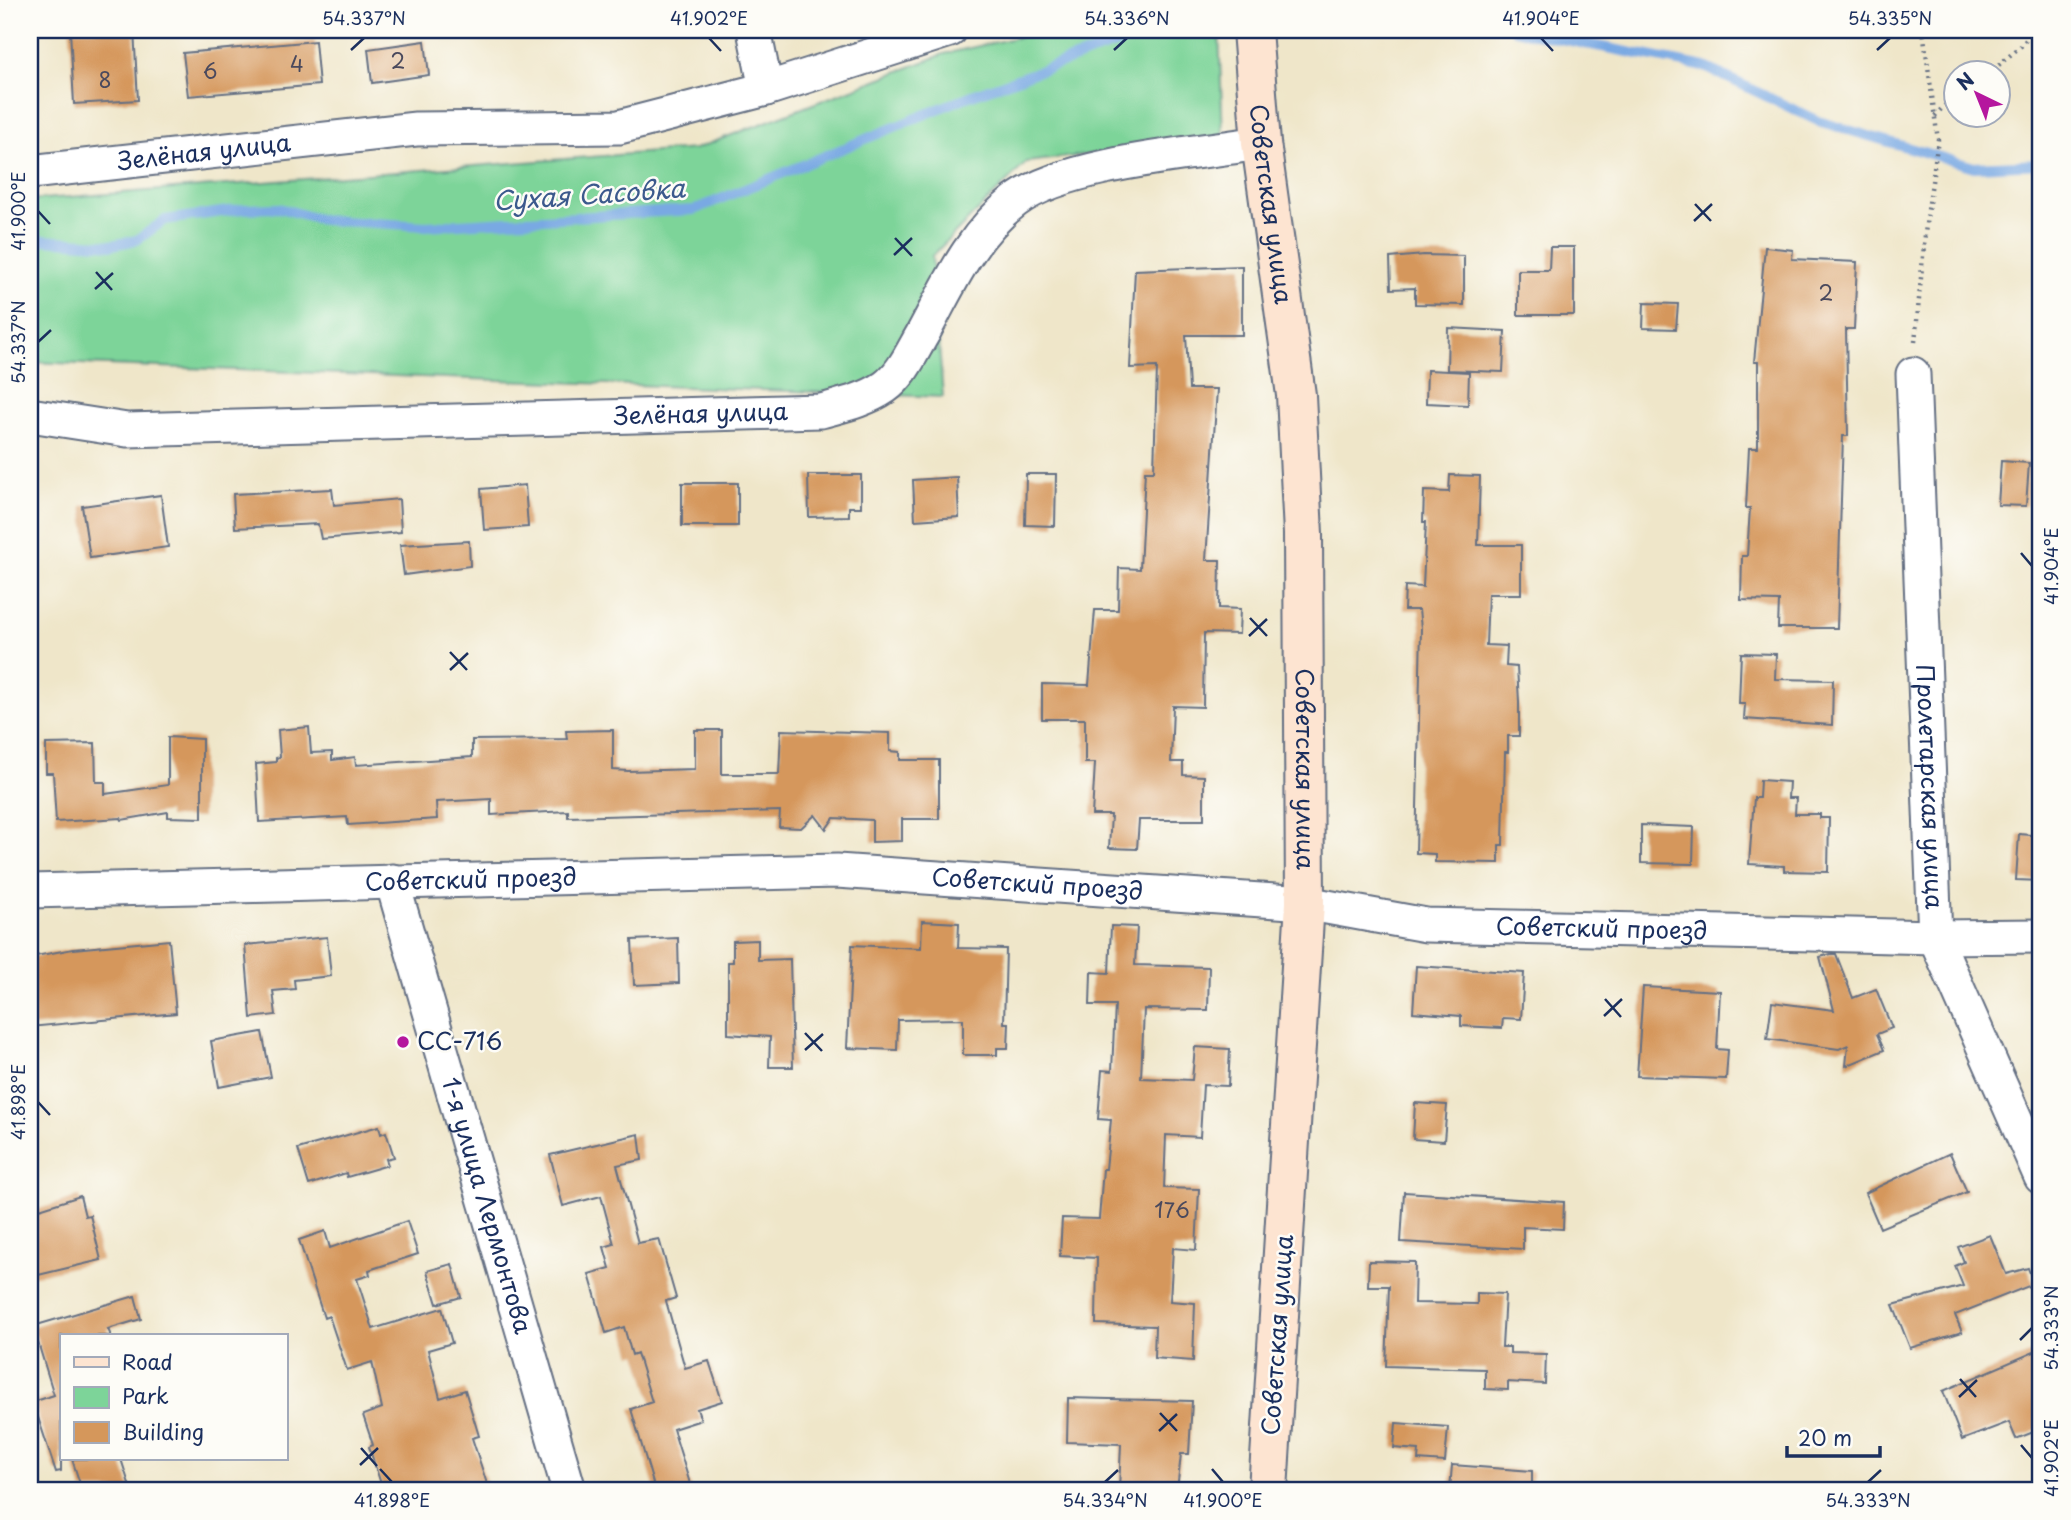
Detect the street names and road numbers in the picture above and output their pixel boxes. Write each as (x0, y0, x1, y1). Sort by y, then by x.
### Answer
street label: Советская улица (1242, 102, 1303, 306)
street label: Зелёная улица (115, 123, 292, 178)
street label: Зелёная улица (613, 392, 788, 433)
street label: Пролетарская улица (1908, 663, 1954, 910)
street label: Советская улица (1288, 668, 1325, 870)
street label: Советский проезд (364, 857, 577, 899)
street label: Советский проезд (930, 858, 1144, 908)
street label: Советский проезд (1495, 907, 1708, 948)
street label: 1-я улица Лермонтова (434, 1072, 543, 1338)
street label: Советская улица (1251, 1233, 1301, 1437)

